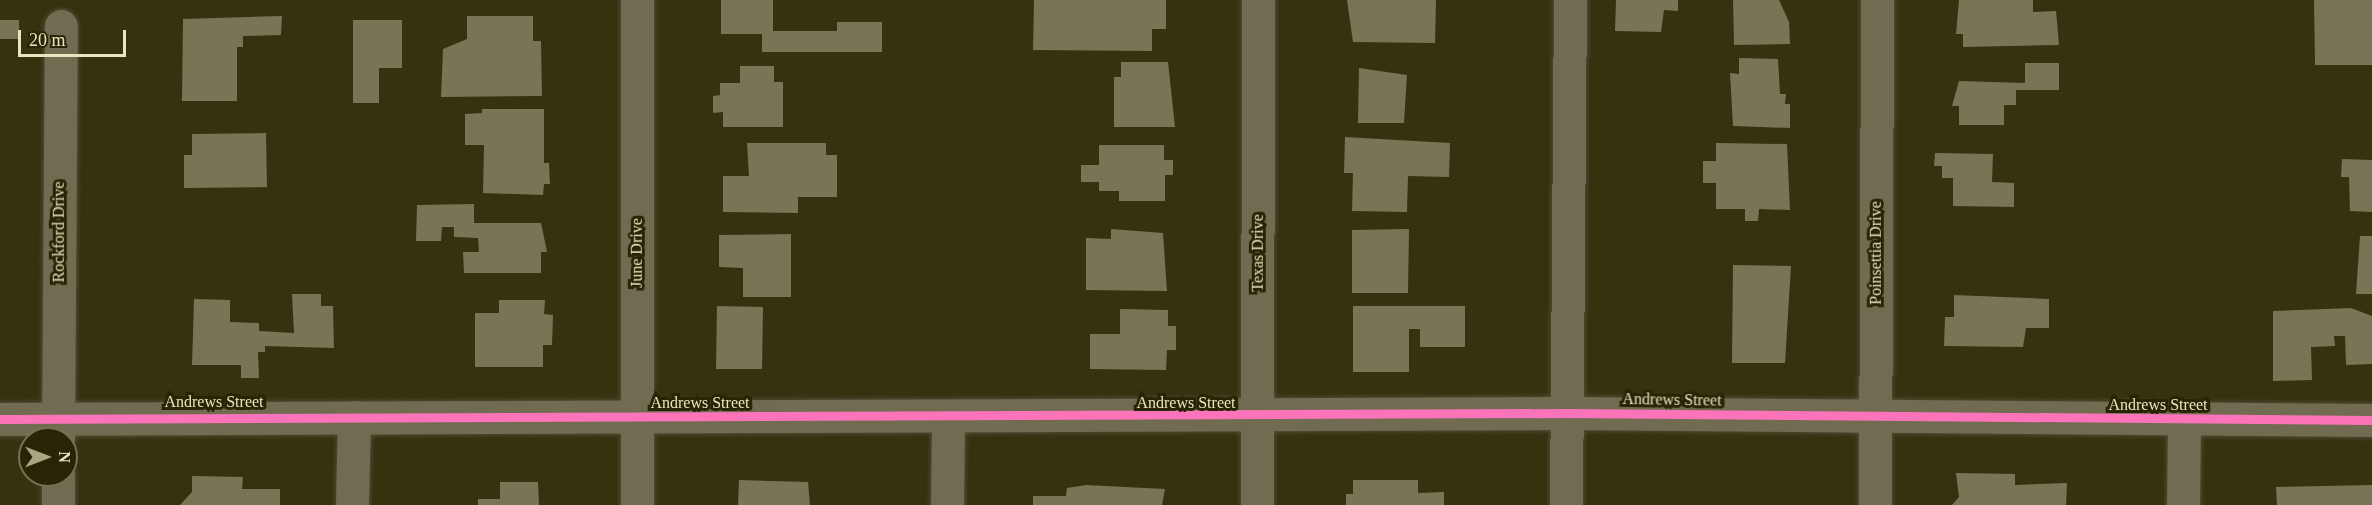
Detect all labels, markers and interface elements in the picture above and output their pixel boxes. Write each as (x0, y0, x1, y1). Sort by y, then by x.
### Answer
scale bar (21, 18, 129, 56)
text: 20 m (29, 30, 66, 50)
street label: Rockford Drive (49, 182, 69, 282)
street label: Poinsettia Drive (1866, 201, 1886, 305)
street label: Texas Drive (1248, 214, 1268, 292)
street label: June Drive (627, 218, 647, 288)
street label: Andrews Street (1622, 390, 1722, 410)
street label: Andrews Street (164, 392, 264, 412)
street label: Andrews Street (650, 393, 750, 413)
street label: Andrews Street (1136, 393, 1236, 413)
street label: Andrews Street (2108, 395, 2208, 415)
north arrow (18, 427, 78, 487)
text: N (56, 451, 73, 463)

